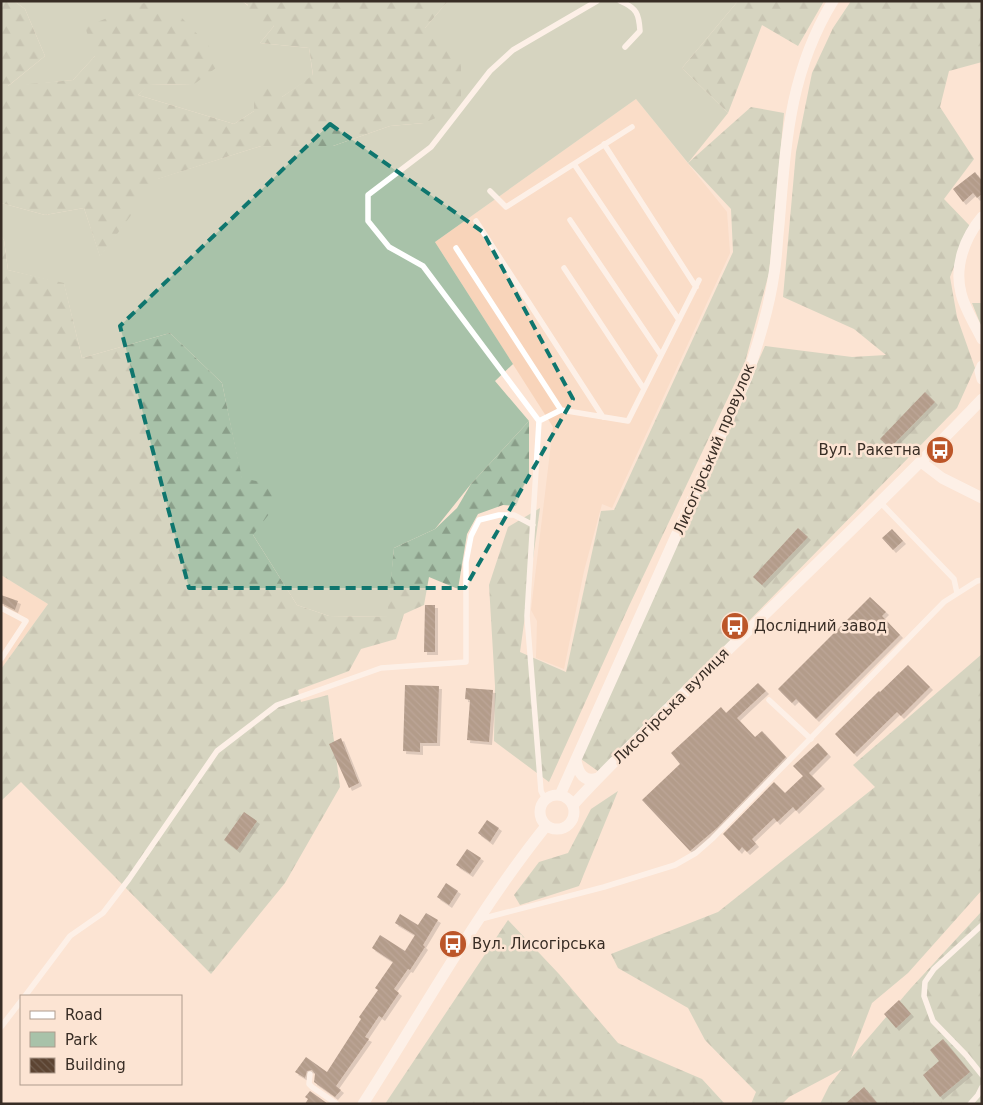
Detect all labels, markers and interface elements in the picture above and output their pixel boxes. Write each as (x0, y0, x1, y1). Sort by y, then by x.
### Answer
street label: Лисогірський провулок (670, 361, 758, 537)
bus stop icon: Вул. Ракетна (925, 435, 955, 465)
place label: Вул. Ракетна (818, 441, 921, 459)
bus stop icon: Дослідний завод (720, 611, 750, 641)
place label: Дослідний завод (754, 617, 887, 635)
street label: Лисогірська вулиця (609, 644, 733, 768)
bus stop icon: Вул. Лисогірська (438, 929, 468, 959)
place label: Вул. Лисогірська (472, 935, 606, 953)
legend (20, 995, 182, 1085)
text: Road (65, 1006, 103, 1024)
text: Park (65, 1031, 98, 1049)
text: Building (65, 1056, 126, 1074)

